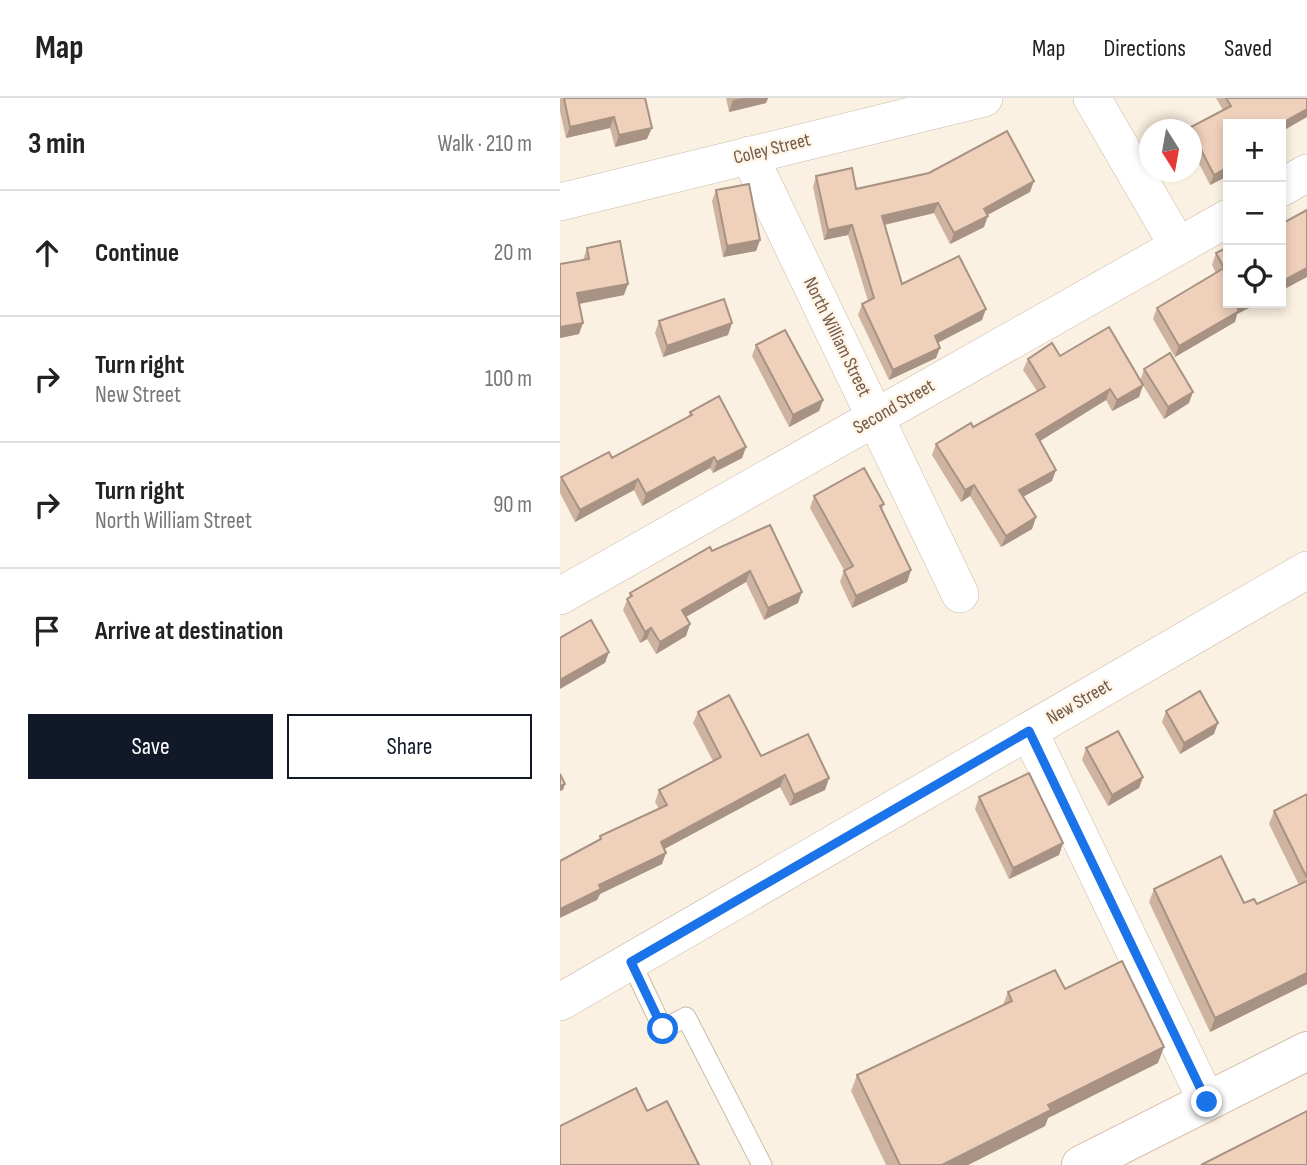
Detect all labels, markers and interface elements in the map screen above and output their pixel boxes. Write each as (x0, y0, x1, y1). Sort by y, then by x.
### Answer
text: Map (35, 28, 84, 68)
text: Map (1032, 34, 1065, 63)
text: Directions (1103, 34, 1186, 63)
text: Saved (1224, 34, 1272, 63)
north arrow (1139, 119, 1202, 182)
map controls (1223, 119, 1286, 308)
button: + (1223, 119, 1286, 182)
text: 3 min (28, 126, 85, 162)
street label: Coley Street (731, 128, 813, 170)
text: Walk · 210 m (438, 130, 532, 158)
button: − (1223, 182, 1286, 245)
icon: ahead (28, 234, 66, 272)
text: Continue (95, 238, 179, 269)
text: 20 m (494, 239, 532, 267)
button: locate (1223, 245, 1286, 308)
street label: North William Street (798, 274, 876, 401)
text: Turn right (95, 350, 184, 381)
icon: right (28, 360, 66, 398)
text: 100 m (485, 365, 532, 393)
street label: Second Street (849, 374, 939, 440)
text: New Street (95, 381, 181, 409)
text: Turn right (95, 476, 184, 507)
icon: right (28, 486, 66, 524)
text: 90 m (493, 491, 532, 519)
text: North William Street (95, 507, 252, 535)
icon: arrive (28, 612, 66, 650)
text: Arrive at destination (95, 616, 283, 647)
street label: New Street (1042, 674, 1116, 730)
button: Save (28, 714, 273, 779)
button: Share (287, 714, 532, 779)
route start (647, 1013, 678, 1044)
route end (1191, 1086, 1222, 1117)

